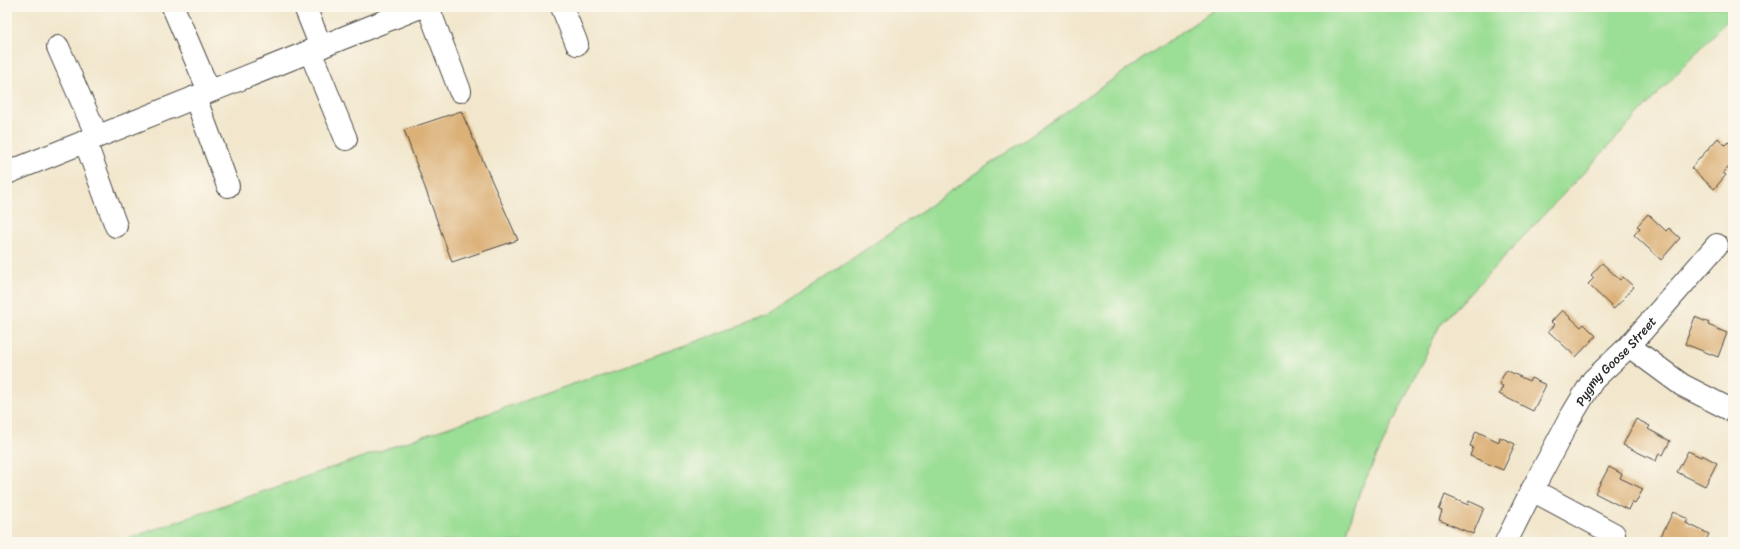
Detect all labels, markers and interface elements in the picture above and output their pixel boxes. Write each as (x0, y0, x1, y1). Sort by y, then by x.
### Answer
street label: Pygmy Goose Street (1569, 310, 1662, 410)

